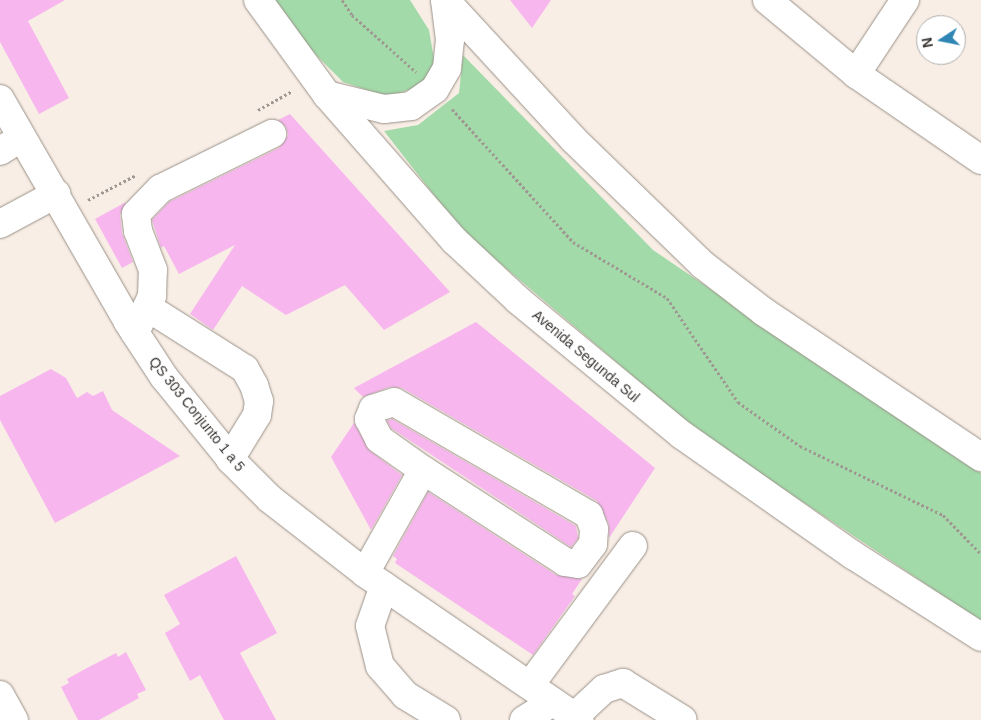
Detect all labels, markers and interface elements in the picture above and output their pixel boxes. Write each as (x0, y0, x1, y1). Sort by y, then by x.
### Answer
north arrow (916, 15, 966, 65)
text: N (918, 36, 936, 49)
street label: Avenida Segunda Sul (529, 306, 643, 406)
street label: QS 303 Conjunto 1 a 5 (146, 353, 248, 475)

